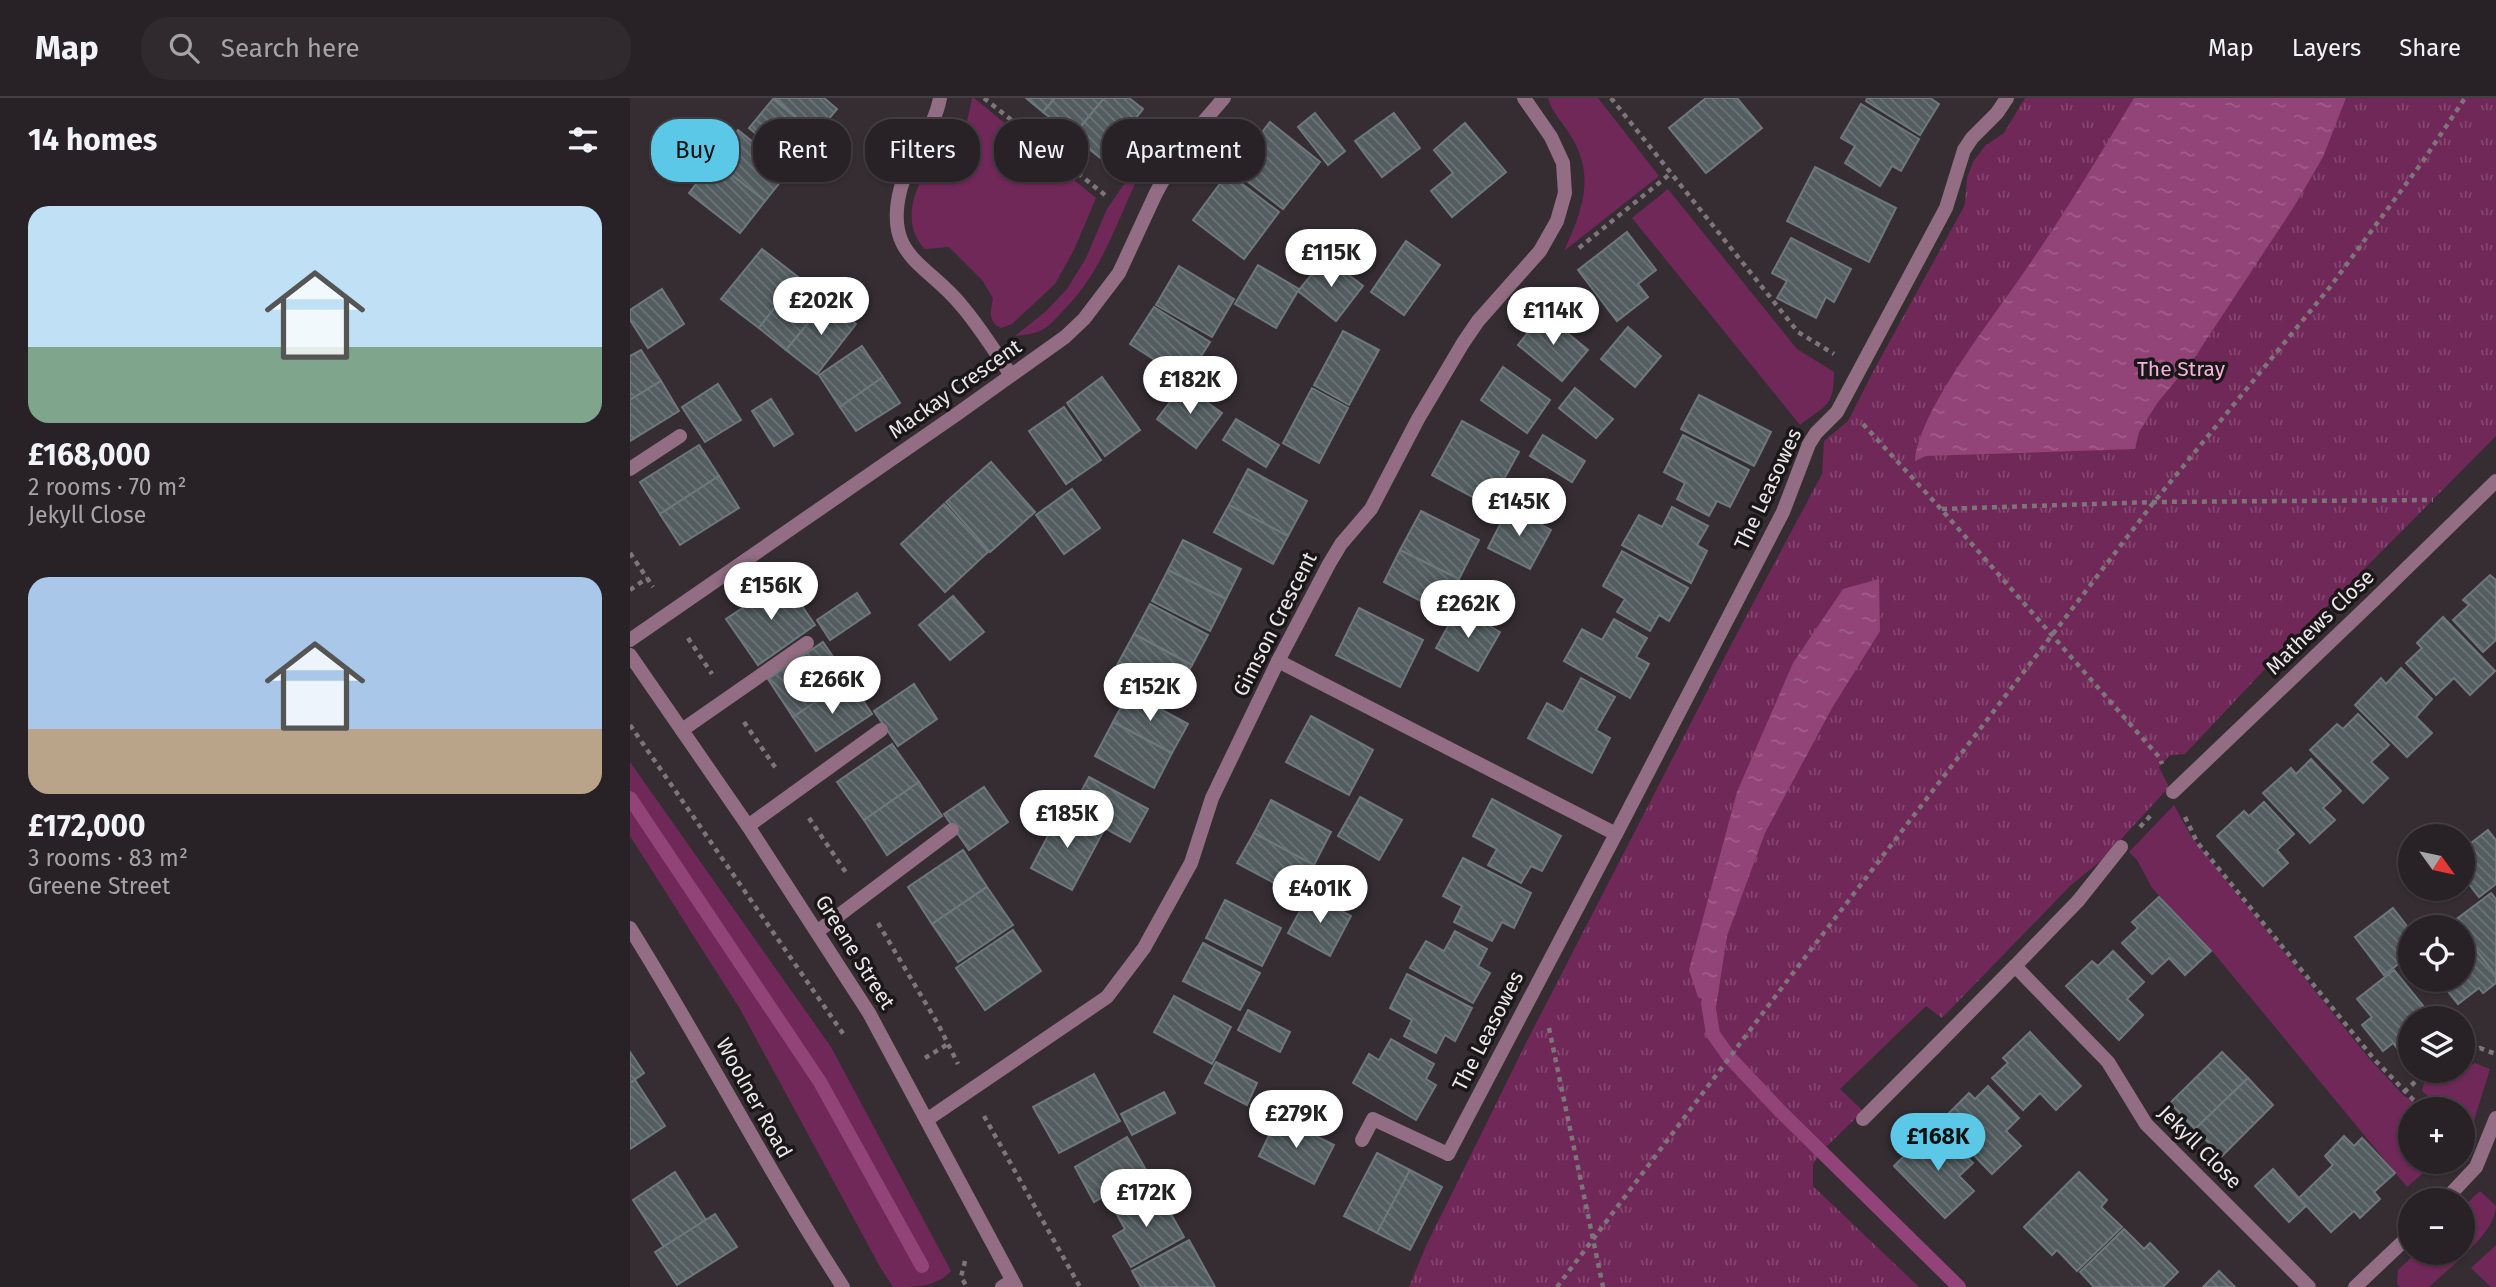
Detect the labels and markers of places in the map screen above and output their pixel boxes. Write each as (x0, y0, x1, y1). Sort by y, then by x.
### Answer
pin: £115K (1282, 230, 1380, 289)
pin: £202K (772, 278, 870, 337)
pin: £114K (1504, 288, 1602, 347)
pin: £182K (1141, 356, 1239, 416)
pin: £145K (1470, 478, 1568, 538)
pin: £156K (722, 562, 820, 622)
pin: £262K (1419, 580, 1517, 640)
pin: £266K (783, 656, 881, 716)
pin: £152K (1101, 664, 1199, 723)
pin: £185K (1018, 790, 1116, 850)
pin: £401K (1271, 866, 1369, 925)
pin: £279K (1247, 1090, 1345, 1150)
pin: £168K (1889, 1114, 1987, 1173)
pin: £172K (1097, 1170, 1195, 1229)

